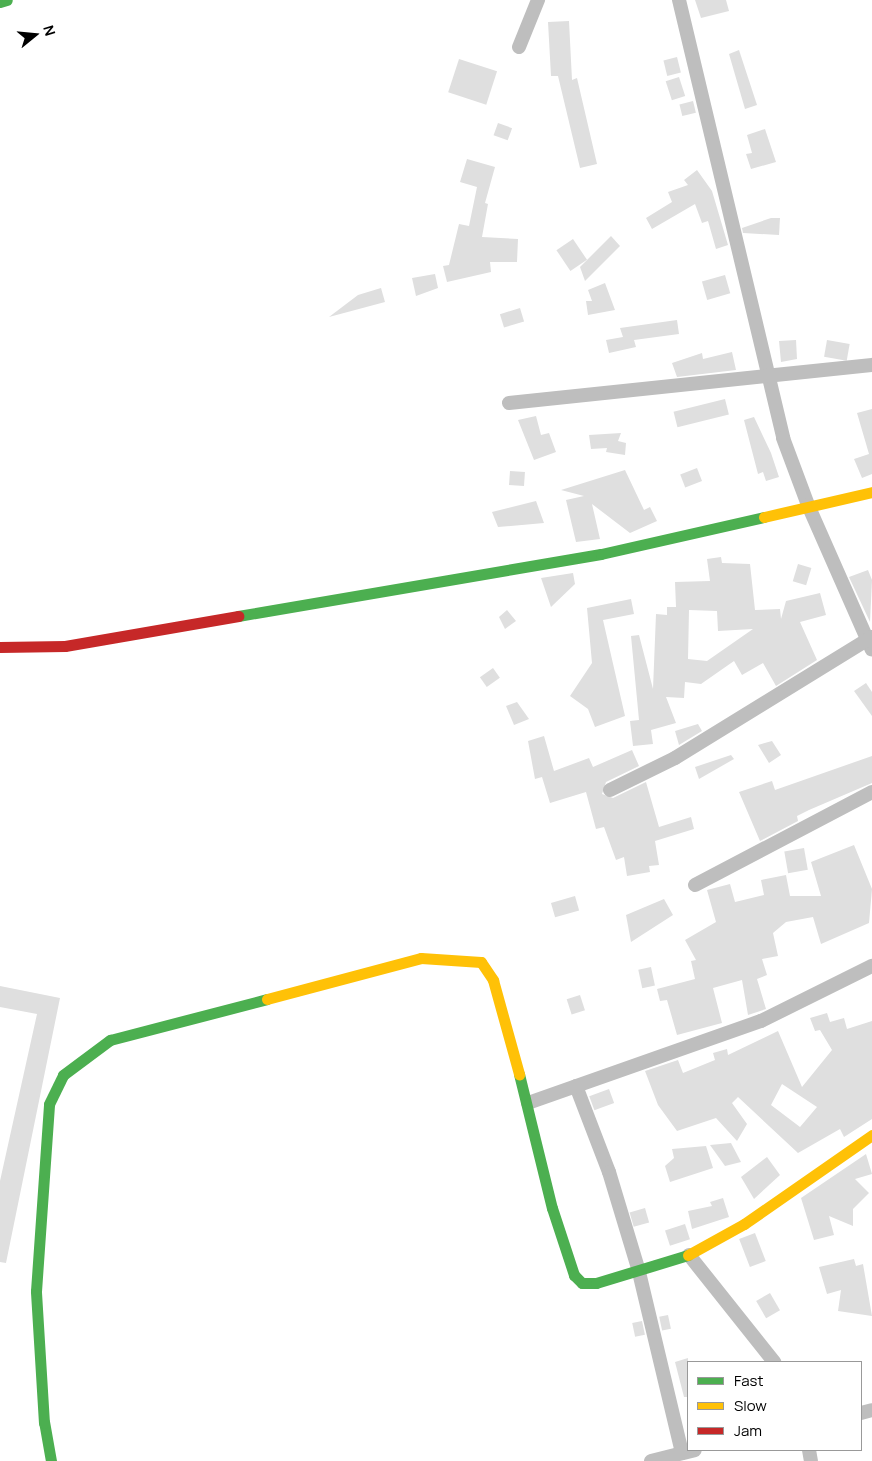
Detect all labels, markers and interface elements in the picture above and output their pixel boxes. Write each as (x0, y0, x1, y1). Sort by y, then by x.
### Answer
north arrow (10, 10, 60, 60)
text: N (39, 23, 60, 38)
legend (687, 1361, 862, 1451)
text: Fast (734, 1370, 763, 1391)
text: Slow (734, 1395, 767, 1416)
text: Jam (734, 1420, 762, 1441)

